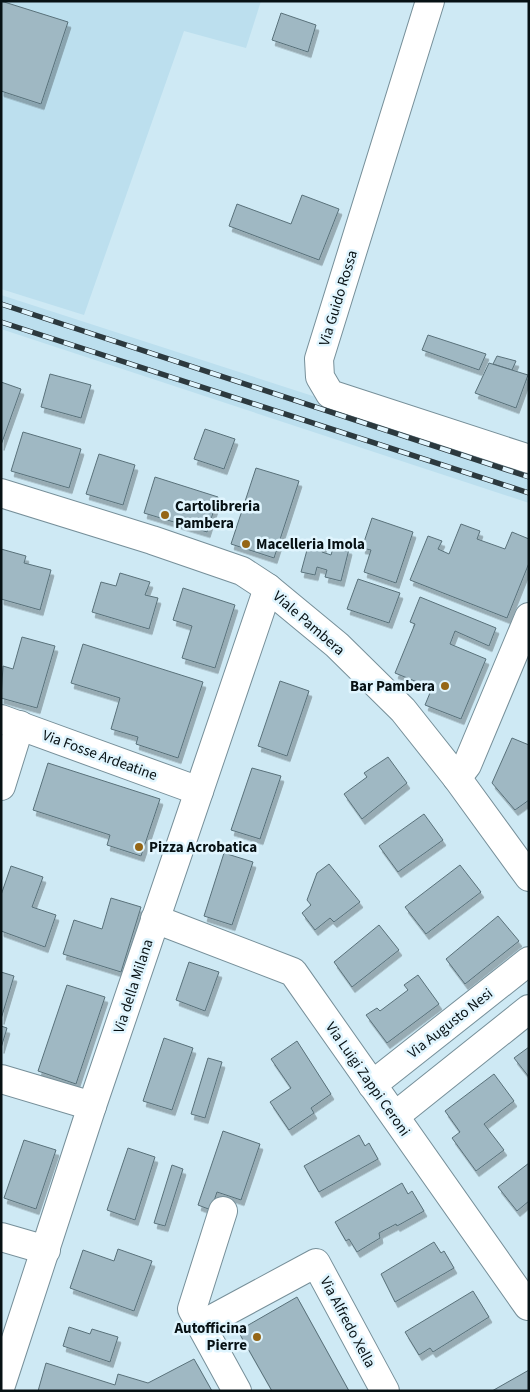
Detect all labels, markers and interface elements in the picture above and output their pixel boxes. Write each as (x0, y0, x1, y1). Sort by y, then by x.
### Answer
street label: Via Guido Rossa (314, 248, 363, 349)
place label: Cartolibreria Pambera (175, 496, 260, 534)
marker: Cartolibreria Pambera (159, 509, 171, 521)
place label: Macelleria Imola (256, 534, 365, 555)
marker: Macelleria Imola (240, 538, 252, 550)
street label: Viale Pambera (268, 586, 349, 661)
place label: Bar Pambera (350, 676, 435, 697)
marker: Bar Pambera (439, 680, 451, 692)
street label: Via Fosse Ardeatine (39, 725, 160, 786)
place label: Pizza Acrobatica (149, 837, 257, 858)
marker: Pizza Acrobatica (133, 841, 145, 853)
street label: Via della Milana (108, 936, 159, 1036)
street label: Via Augusto Nesi (403, 983, 497, 1063)
street label: Via Luigi Zappi Ceroni (320, 1018, 415, 1141)
street label: Via Alfredo Xella (315, 1273, 380, 1372)
place label: Autofficina Pierre (174, 1318, 247, 1356)
marker: Autofficina Pierre (251, 1331, 263, 1343)

